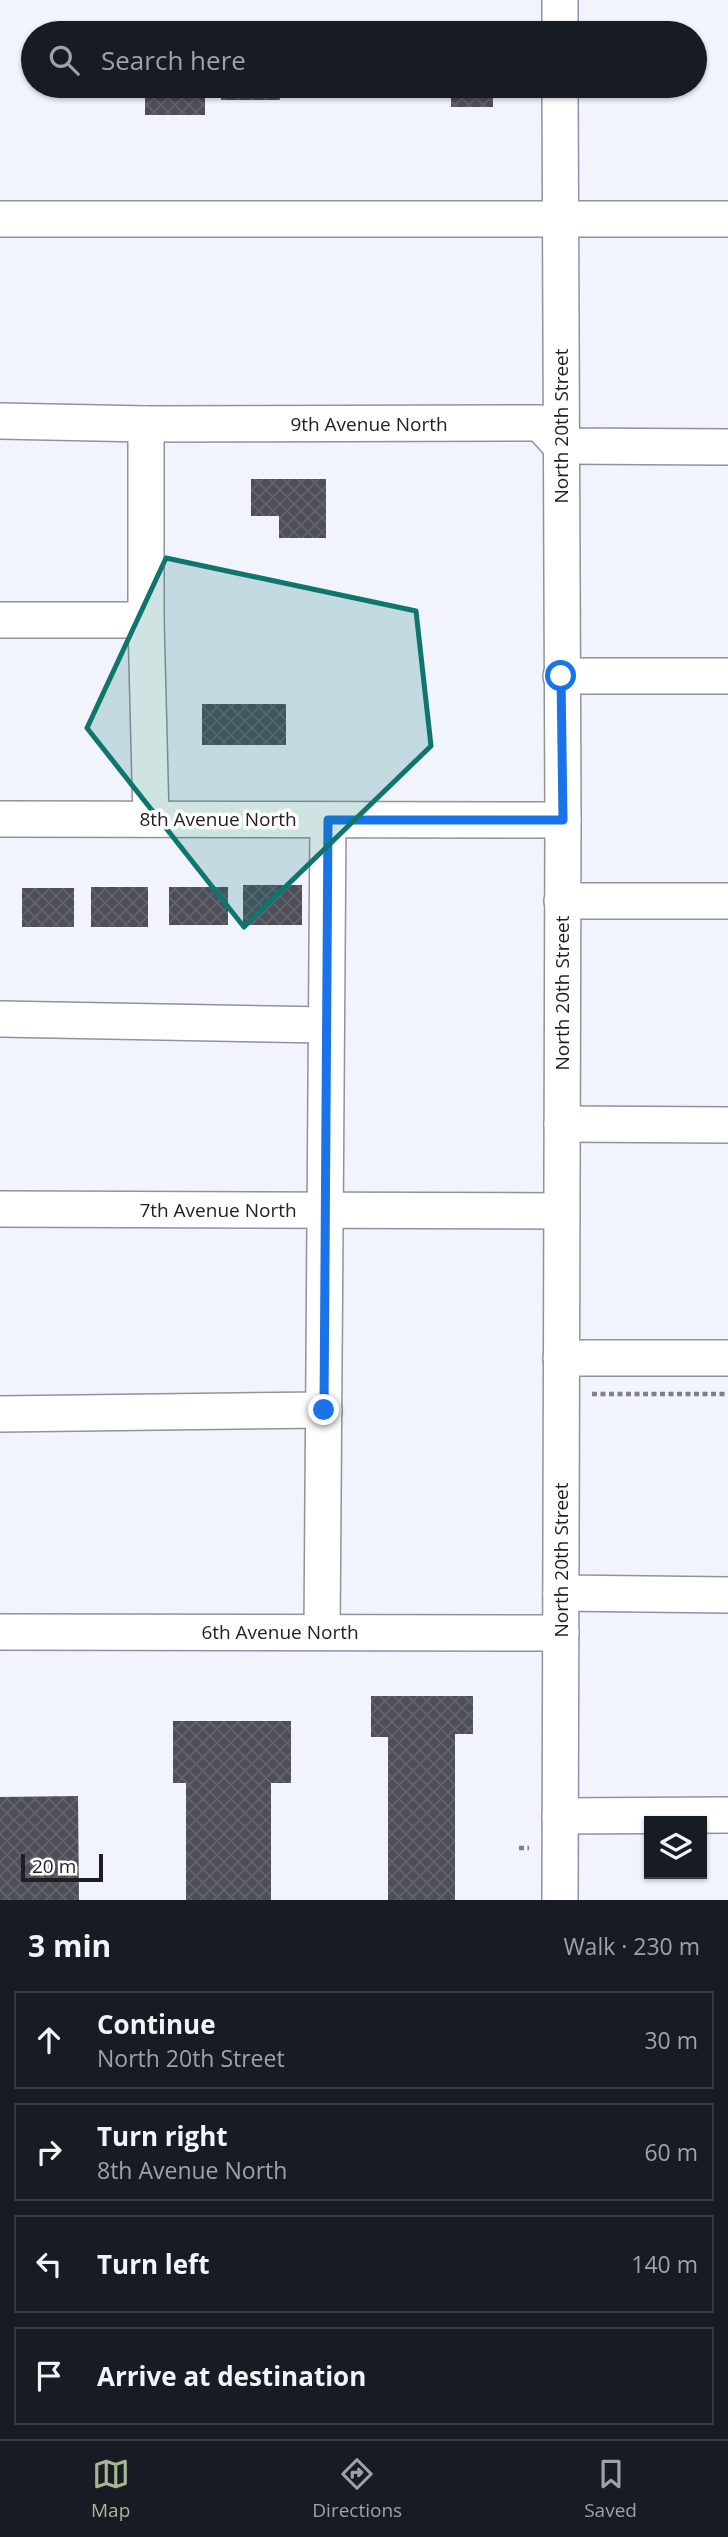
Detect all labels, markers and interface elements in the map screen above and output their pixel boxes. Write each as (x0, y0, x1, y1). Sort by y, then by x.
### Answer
search box (21, 21, 707, 98)
icon: search (45, 41, 83, 79)
text: Search here (101, 42, 246, 78)
street label: North 20th Street (548, 348, 574, 504)
street label: 9th Avenue North (290, 411, 448, 437)
route start (545, 660, 576, 691)
street label: 8th Avenue North (139, 806, 297, 832)
street label: North 20th Street (549, 915, 575, 1071)
street label: 7th Avenue North (139, 1197, 297, 1223)
route end (308, 1394, 339, 1425)
street label: North 20th Street (548, 1482, 574, 1638)
street label: 6th Avenue North (201, 1619, 359, 1645)
map controls (644, 1816, 707, 1879)
button: layers (644, 1816, 707, 1879)
scale bar (21, 1851, 103, 1883)
text: 20 m (32, 1853, 76, 1879)
text: 3 min (28, 1925, 111, 1966)
text: Walk · 230 m (563, 1930, 700, 1962)
text: Continue (97, 2006, 216, 2042)
icon: ahead (30, 2021, 68, 2059)
text: 30 m (644, 2024, 698, 2056)
text: North 20th Street (97, 2042, 285, 2074)
text: Turn right (97, 2118, 228, 2154)
icon: right (30, 2133, 68, 2171)
text: 60 m (644, 2136, 698, 2168)
text: 8th Avenue North (97, 2154, 287, 2186)
icon: left (30, 2245, 68, 2283)
text: Turn left (97, 2246, 209, 2282)
text: 140 m (631, 2248, 698, 2280)
icon: arrive (30, 2357, 68, 2395)
text: Arrive at destination (97, 2358, 366, 2394)
tab: Map (91, 2455, 130, 2523)
tab: Directions (312, 2455, 402, 2523)
tab: Saved (584, 2455, 637, 2523)

